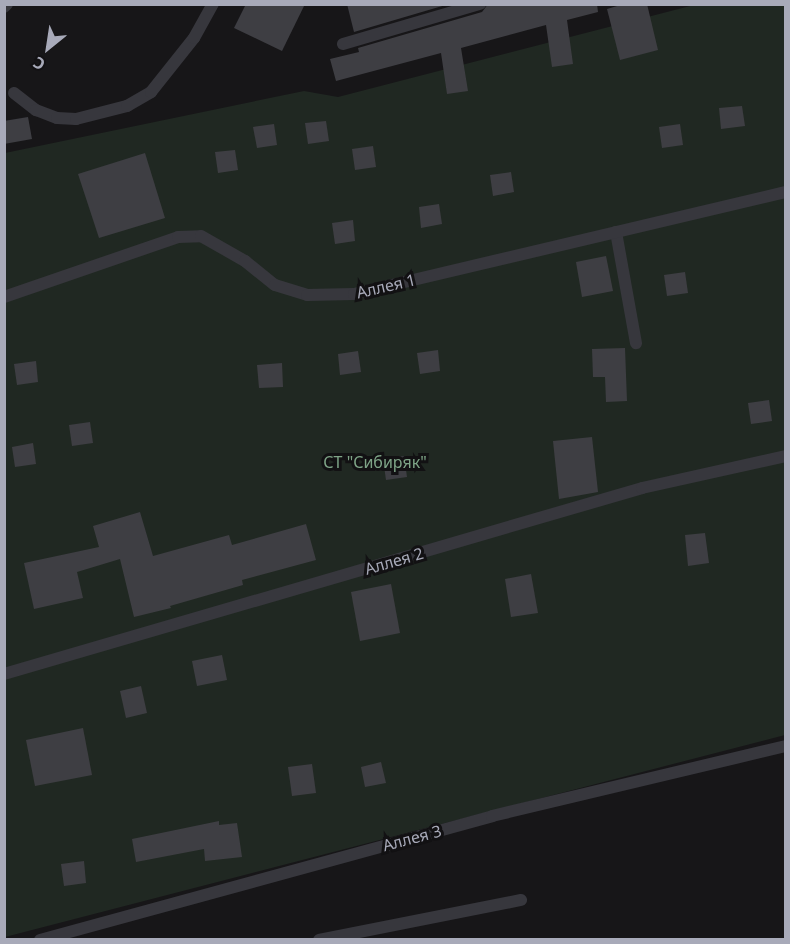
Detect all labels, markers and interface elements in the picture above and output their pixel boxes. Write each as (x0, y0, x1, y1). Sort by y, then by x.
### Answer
north arrow (18, 18, 78, 78)
text: С (29, 51, 49, 76)
street label: Аллея 1 (355, 270, 417, 302)
park label: СТ "Сибиряк" (323, 452, 427, 472)
street label: Аллея 2 (362, 543, 426, 579)
street label: Аллея 3 (380, 821, 444, 855)

